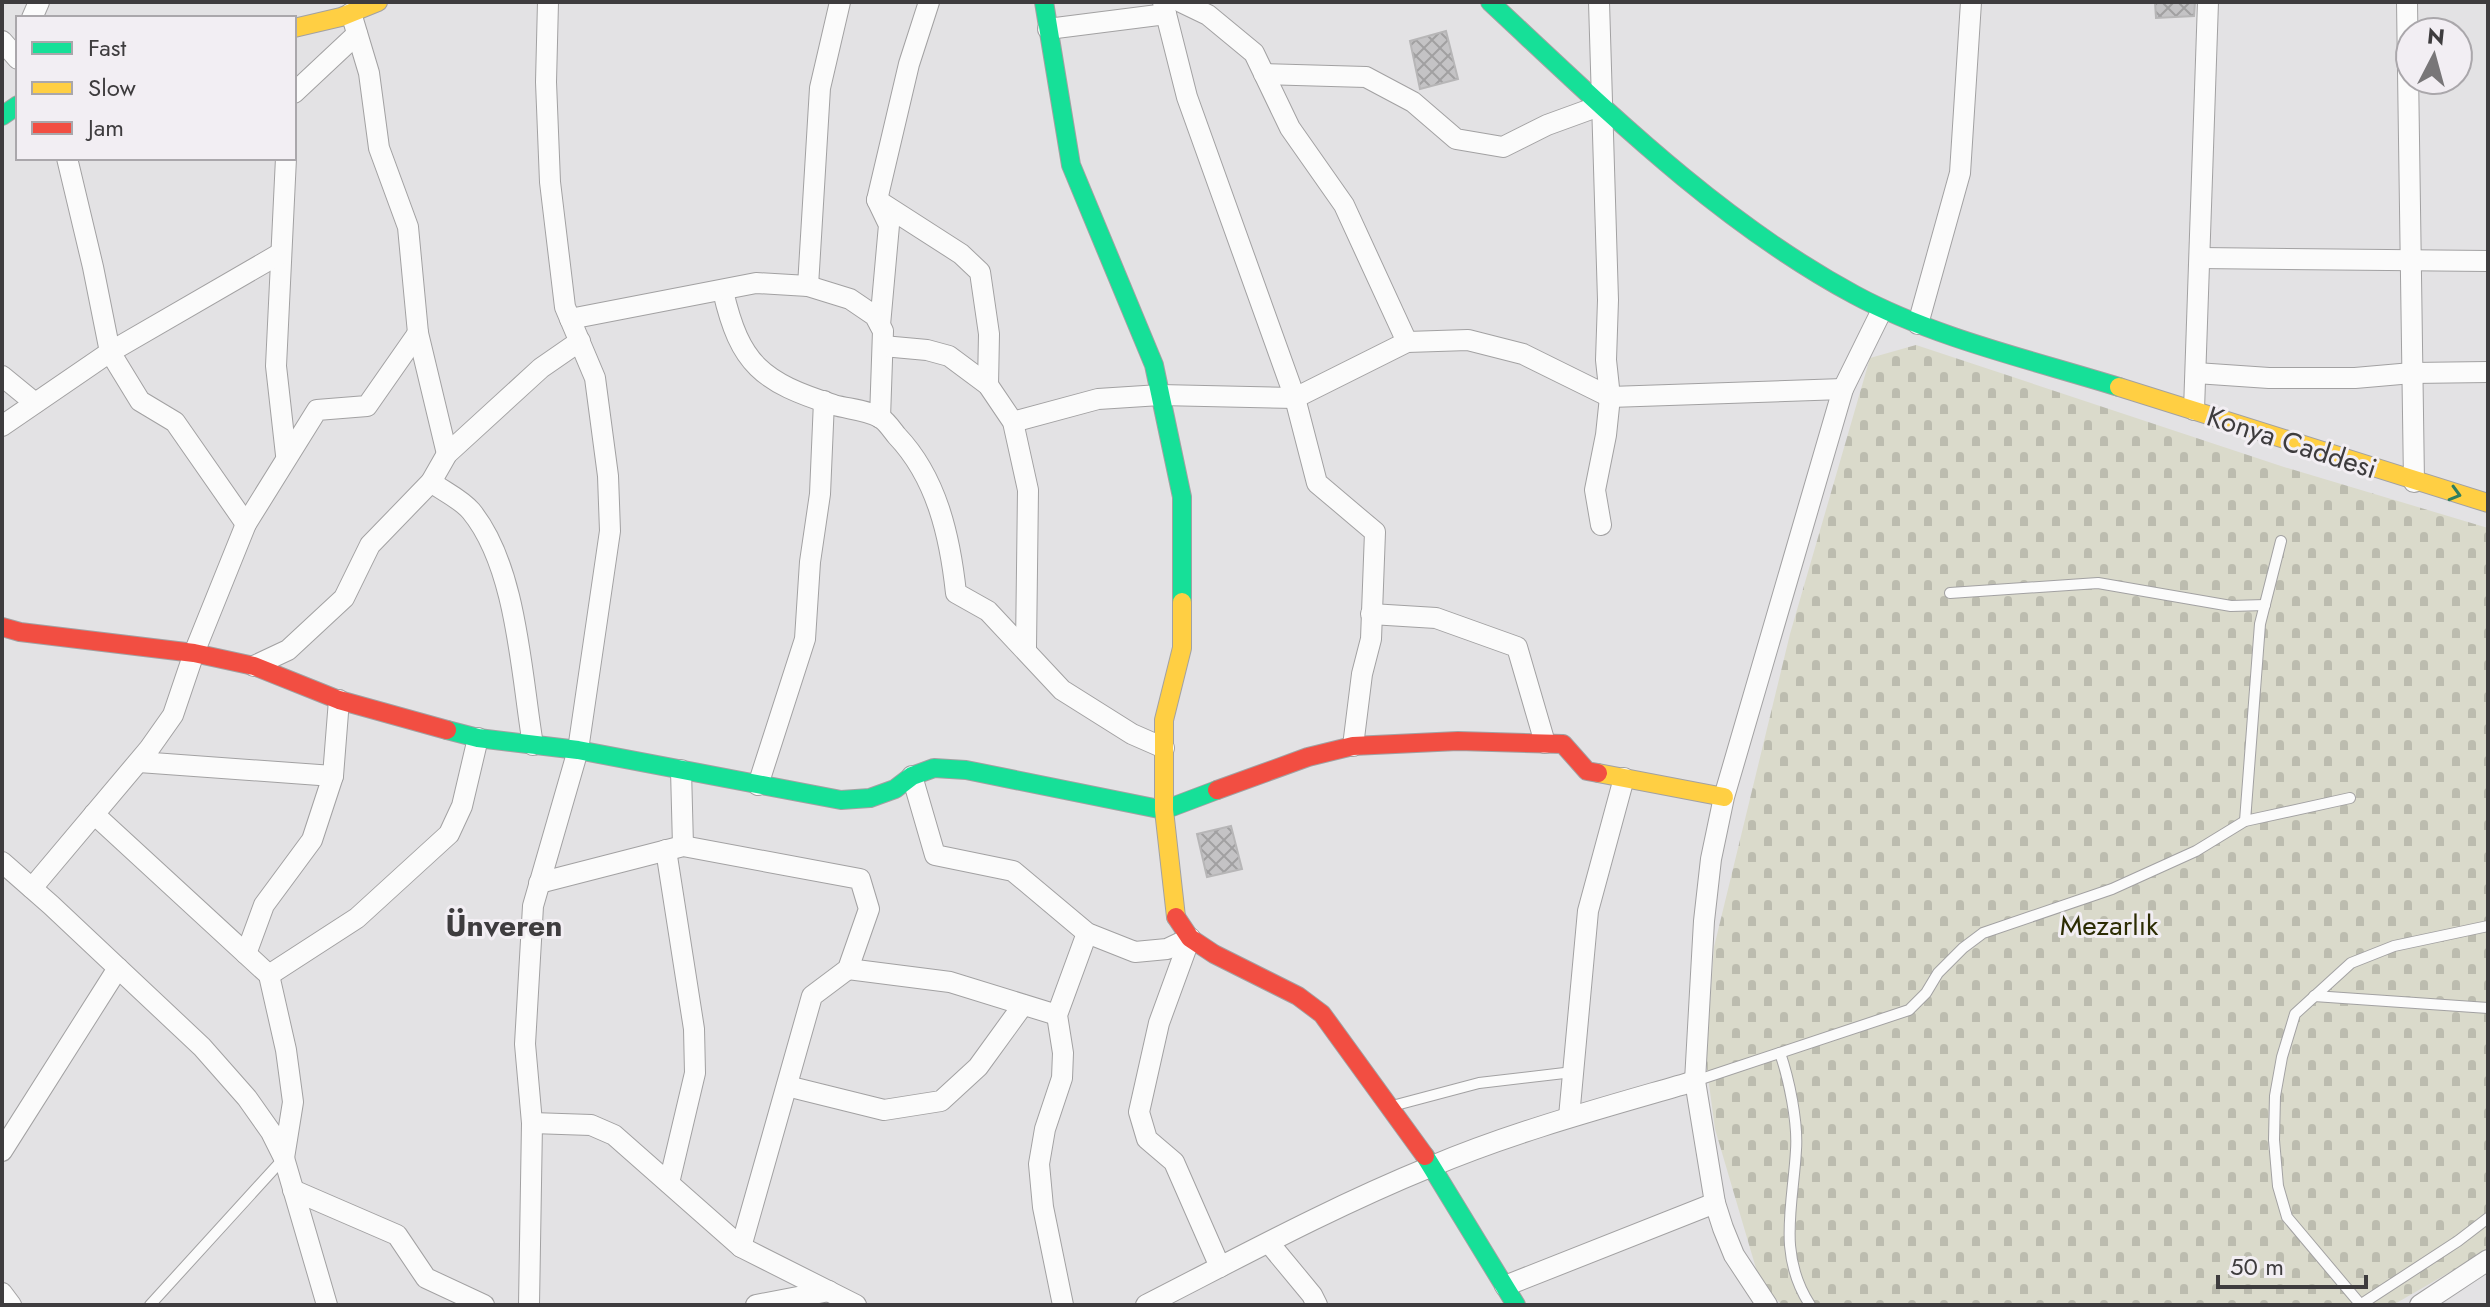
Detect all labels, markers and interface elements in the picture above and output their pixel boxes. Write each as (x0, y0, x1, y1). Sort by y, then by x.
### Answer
legend (16, 16, 296, 160)
north arrow (2394, 16, 2474, 96)
text: N (2426, 19, 2446, 53)
text: Fast (88, 30, 126, 65)
text: Slow (88, 70, 136, 105)
text: Jam (85, 110, 124, 145)
street label: Konya Caddesi (2202, 396, 2382, 489)
one-way arrow (2448, 485, 2462, 501)
district label: Ünveren (446, 904, 563, 947)
park label: Mezarlık (2060, 905, 2159, 946)
scale bar (2218, 1239, 2366, 1289)
text: 50 m (2230, 1249, 2284, 1284)

